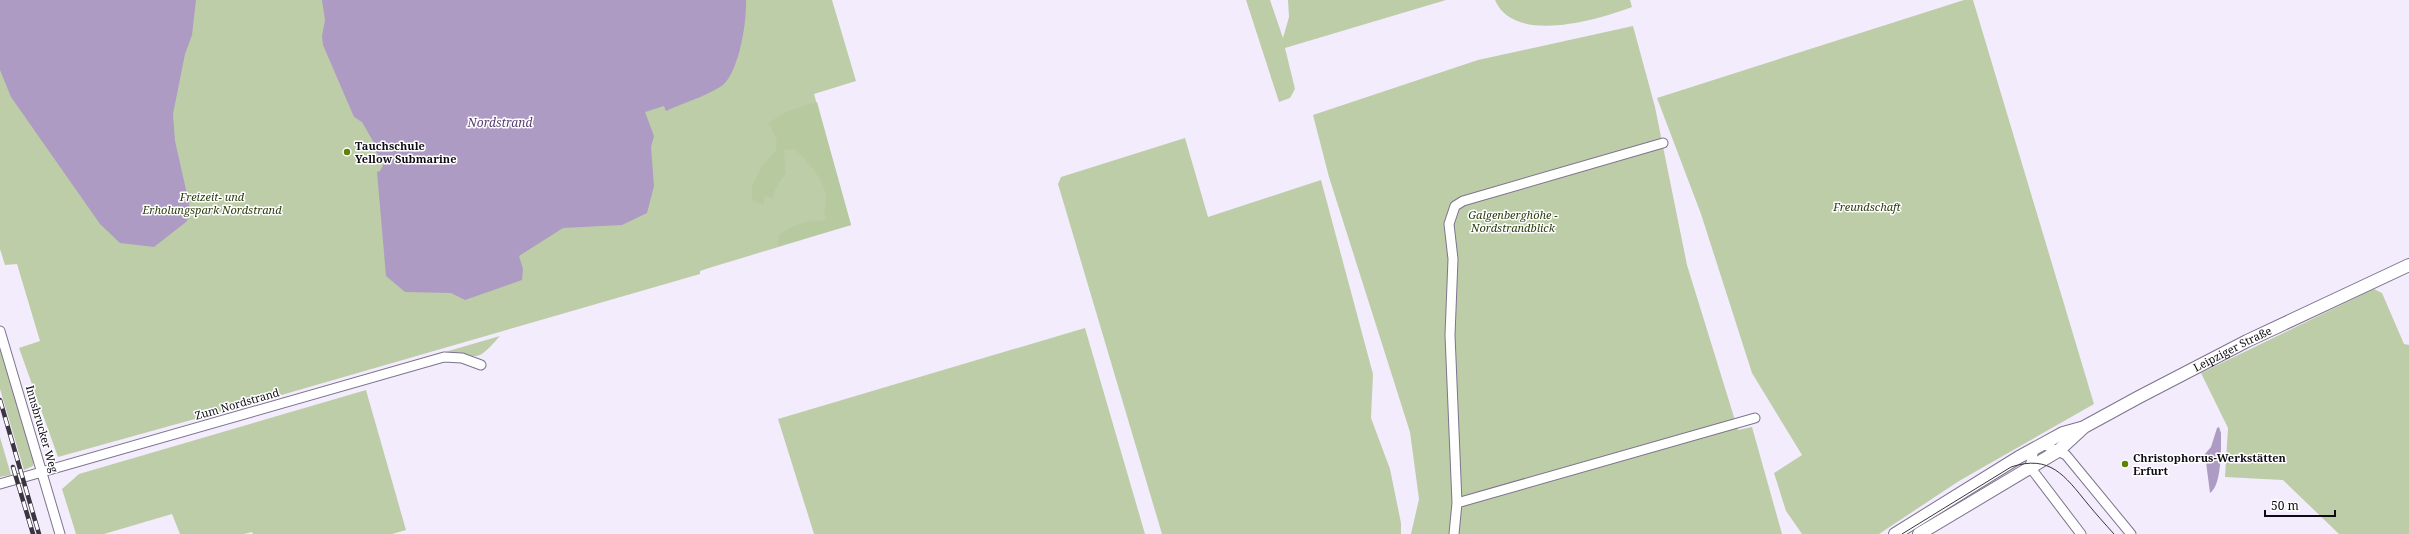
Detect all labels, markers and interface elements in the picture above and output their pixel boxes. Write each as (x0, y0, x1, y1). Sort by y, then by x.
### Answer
water label: Nordstrand (467, 114, 532, 131)
place label: Tauchschule Yellow Submarine (355, 138, 456, 166)
marker: Tauchschule Yellow Submarine (342, 147, 352, 157)
park label: Freizeit- und Erholungspark Nordstrand (141, 189, 282, 217)
park label: Freundschaft (1832, 199, 1902, 214)
park label: Galgenberghöhe - Nordstrandblick (1468, 207, 1558, 235)
street label: Leipziger Straße (2190, 322, 2274, 375)
street label: Innsbrucker Weg (23, 383, 62, 474)
street label: Zum Nordstrand (193, 384, 281, 423)
place label: Christophorus-Werkstätten Erfurt (2133, 450, 2286, 478)
marker: Christophorus-Werkstätten Erfurt (2120, 459, 2130, 469)
scale bar (2265, 492, 2335, 518)
text: 50 m (2271, 497, 2299, 514)

